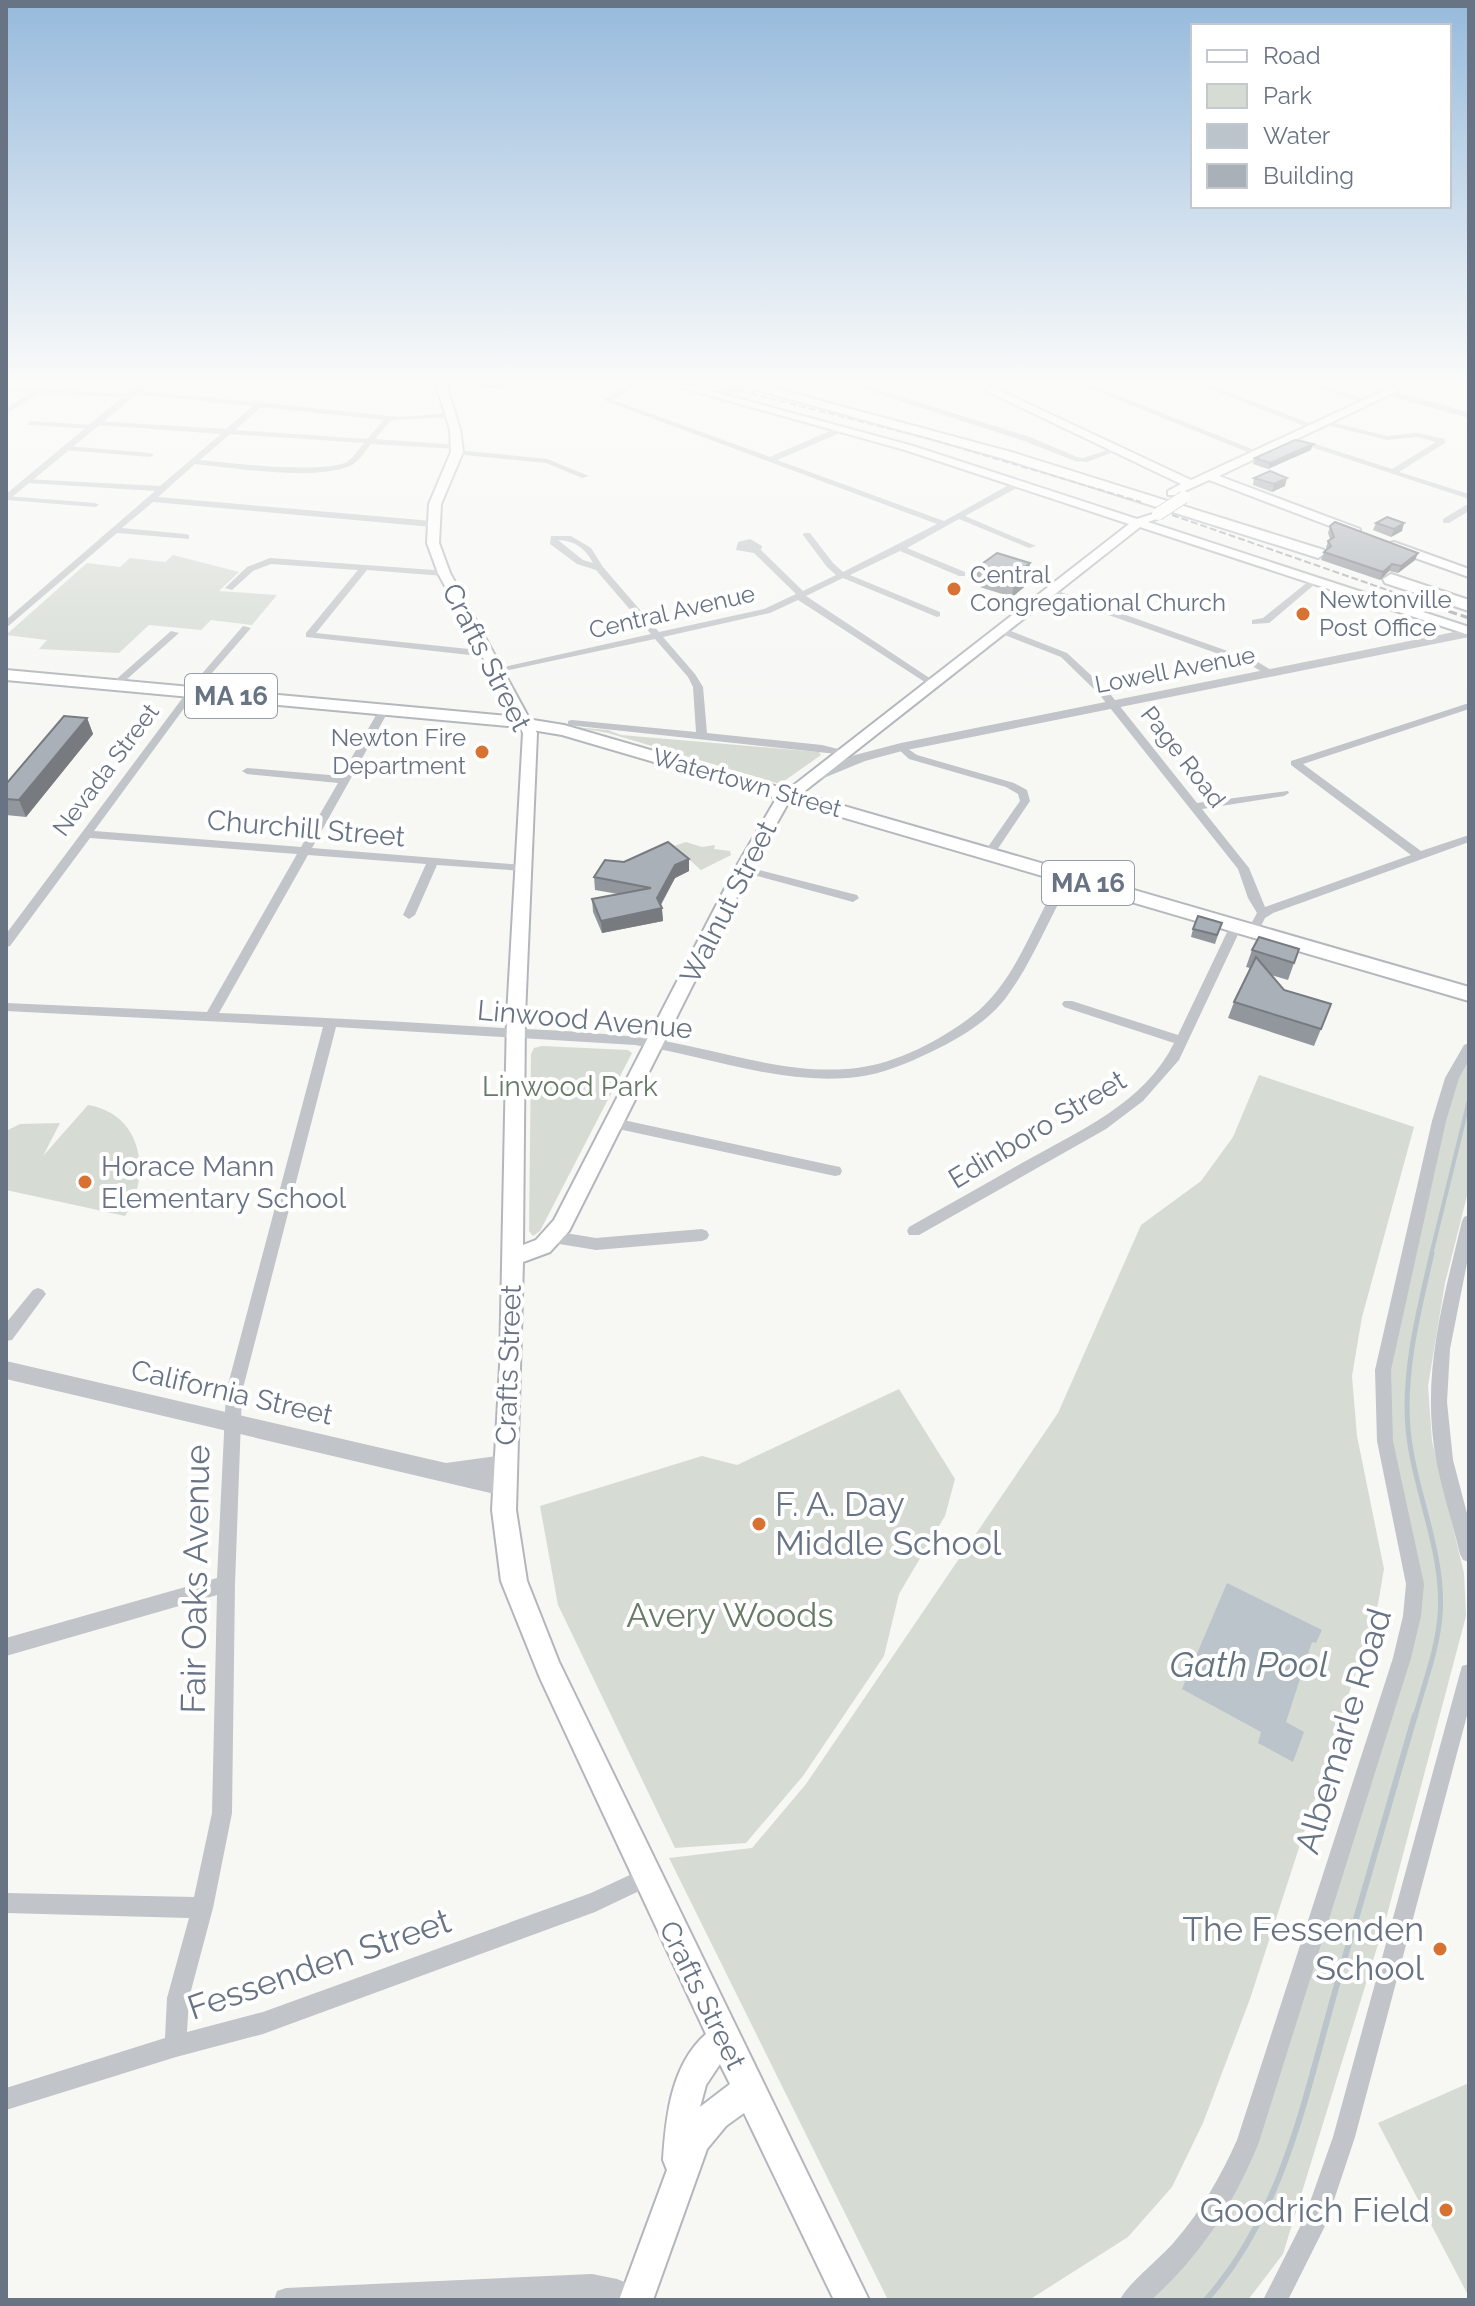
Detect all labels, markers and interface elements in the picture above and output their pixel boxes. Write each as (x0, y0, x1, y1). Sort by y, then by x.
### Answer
legend (1191, 24, 1451, 208)
text: Road (1263, 41, 1321, 70)
text: Park (1263, 81, 1312, 110)
text: Water (1263, 121, 1331, 150)
text: Building (1263, 161, 1354, 190)
place label: Central Congregational Church (970, 560, 1226, 617)
street label: Crafts Street (435, 578, 538, 737)
street label: Central Avenue (586, 578, 758, 645)
marker: Central Congregational Church (945, 580, 963, 598)
place label: Newtonville Post Office (1319, 585, 1452, 642)
marker: Newtonville Post Office (1294, 605, 1312, 623)
street label: Lowell Avenue (1092, 640, 1258, 699)
road number: MA 16 (185, 674, 277, 718)
street label: Nevada Street (46, 698, 165, 842)
street label: Page Road (1135, 700, 1232, 813)
place label: Newton Fire Department (331, 723, 466, 780)
street label: Watertown Street (649, 742, 845, 823)
marker: Newton Fire Department (473, 743, 491, 761)
street label: Churchill Street (206, 803, 407, 854)
street label: Walnut Street (673, 815, 784, 989)
road number: MA 16 (1042, 861, 1134, 905)
street label: Linwood Avenue (476, 994, 694, 1045)
street label: Edinboro Street (943, 1063, 1133, 1195)
park label: Linwood Park (482, 1070, 658, 1103)
place label: Horace Mann Elementary School (101, 1150, 346, 1215)
marker: Horace Mann Elementary School (76, 1173, 94, 1191)
street label: Crafts Street (489, 1283, 528, 1446)
street label: California Street (128, 1353, 337, 1432)
street label: Fair Oaks Avenue (173, 1444, 217, 1714)
place label: F. A. Day Middle School (775, 1484, 1002, 1563)
marker: F. A. Day Middle School (750, 1515, 768, 1533)
park label: Avery Woods (626, 1595, 834, 1635)
street label: Albemarle Road (1287, 1604, 1399, 1858)
water label: Gath Pool (1170, 1643, 1328, 1685)
street label: Fessenden Street (182, 1900, 456, 2028)
place label: The Fessenden School (1182, 1909, 1425, 1988)
street label: Crafts Street (652, 1916, 753, 2075)
marker: The Fessenden School (1431, 1940, 1449, 1958)
place label: Goodrich Field (1200, 2190, 1430, 2230)
marker: Goodrich Field (1437, 2201, 1455, 2219)

